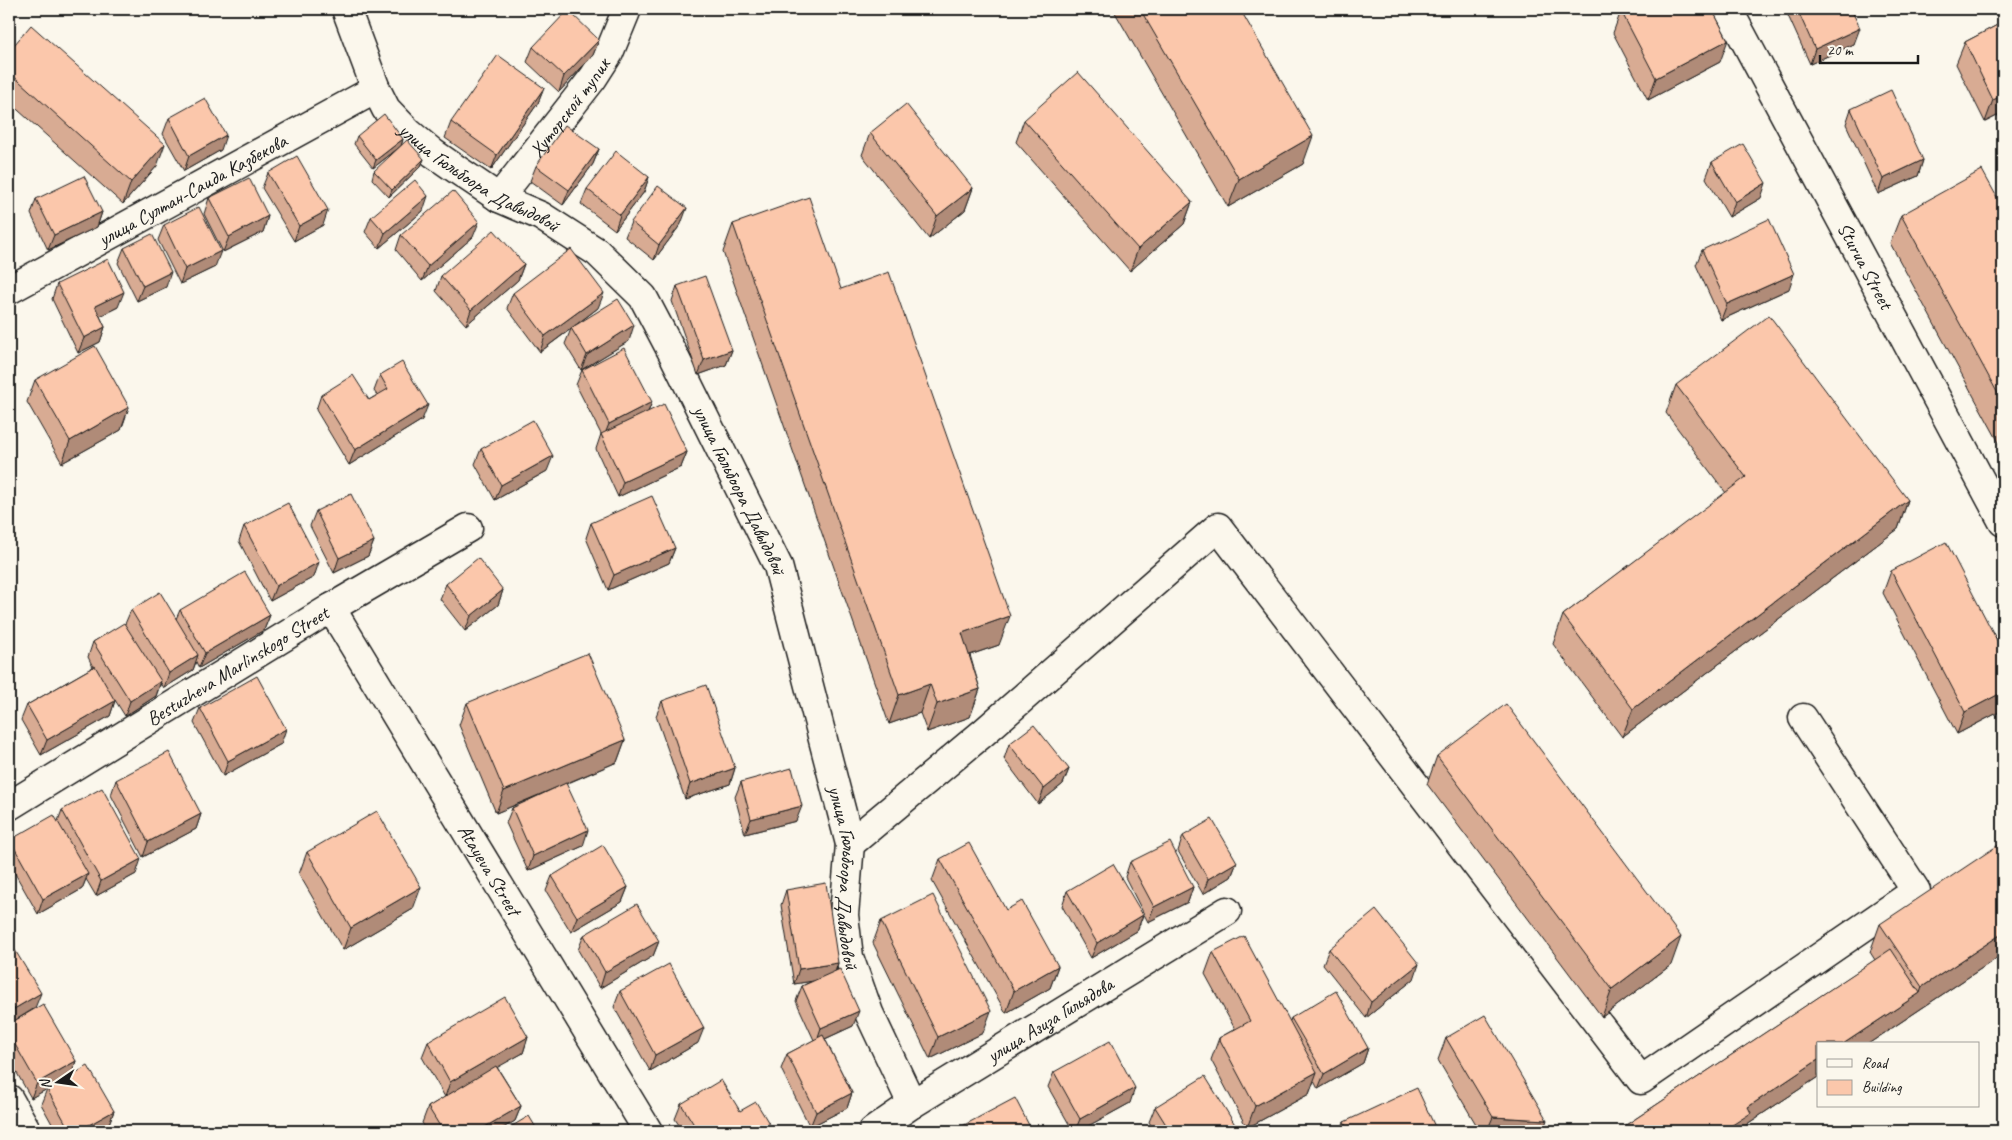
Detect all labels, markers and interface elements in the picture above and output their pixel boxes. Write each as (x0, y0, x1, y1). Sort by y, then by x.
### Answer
scale bar (1820, 32, 1917, 64)
text: 20 m (1827, 41, 1854, 60)
street label: Хуторской тупик (524, 52, 617, 162)
street label: улица Гюльбоора Давыдовой (393, 118, 566, 239)
street label: улица Султан-Саида Казбекова (93, 128, 292, 252)
street label: Sturua Street (1832, 218, 1900, 316)
street label: улица Гюльбоора Давыдовой (687, 401, 792, 579)
street label: Bestuzheva Marlinskogo Street (142, 599, 335, 732)
street label: улица Гюльбоора Давыдовой (822, 782, 865, 975)
street label: Atayeva Street (452, 820, 528, 923)
street label: улица Азиза Гильядова (981, 971, 1119, 1069)
legend (1817, 1042, 1980, 1108)
text: Road (1862, 1054, 1889, 1073)
north arrow (32, 1058, 82, 1108)
text: N (36, 1076, 55, 1091)
text: Building (1862, 1078, 1902, 1097)

